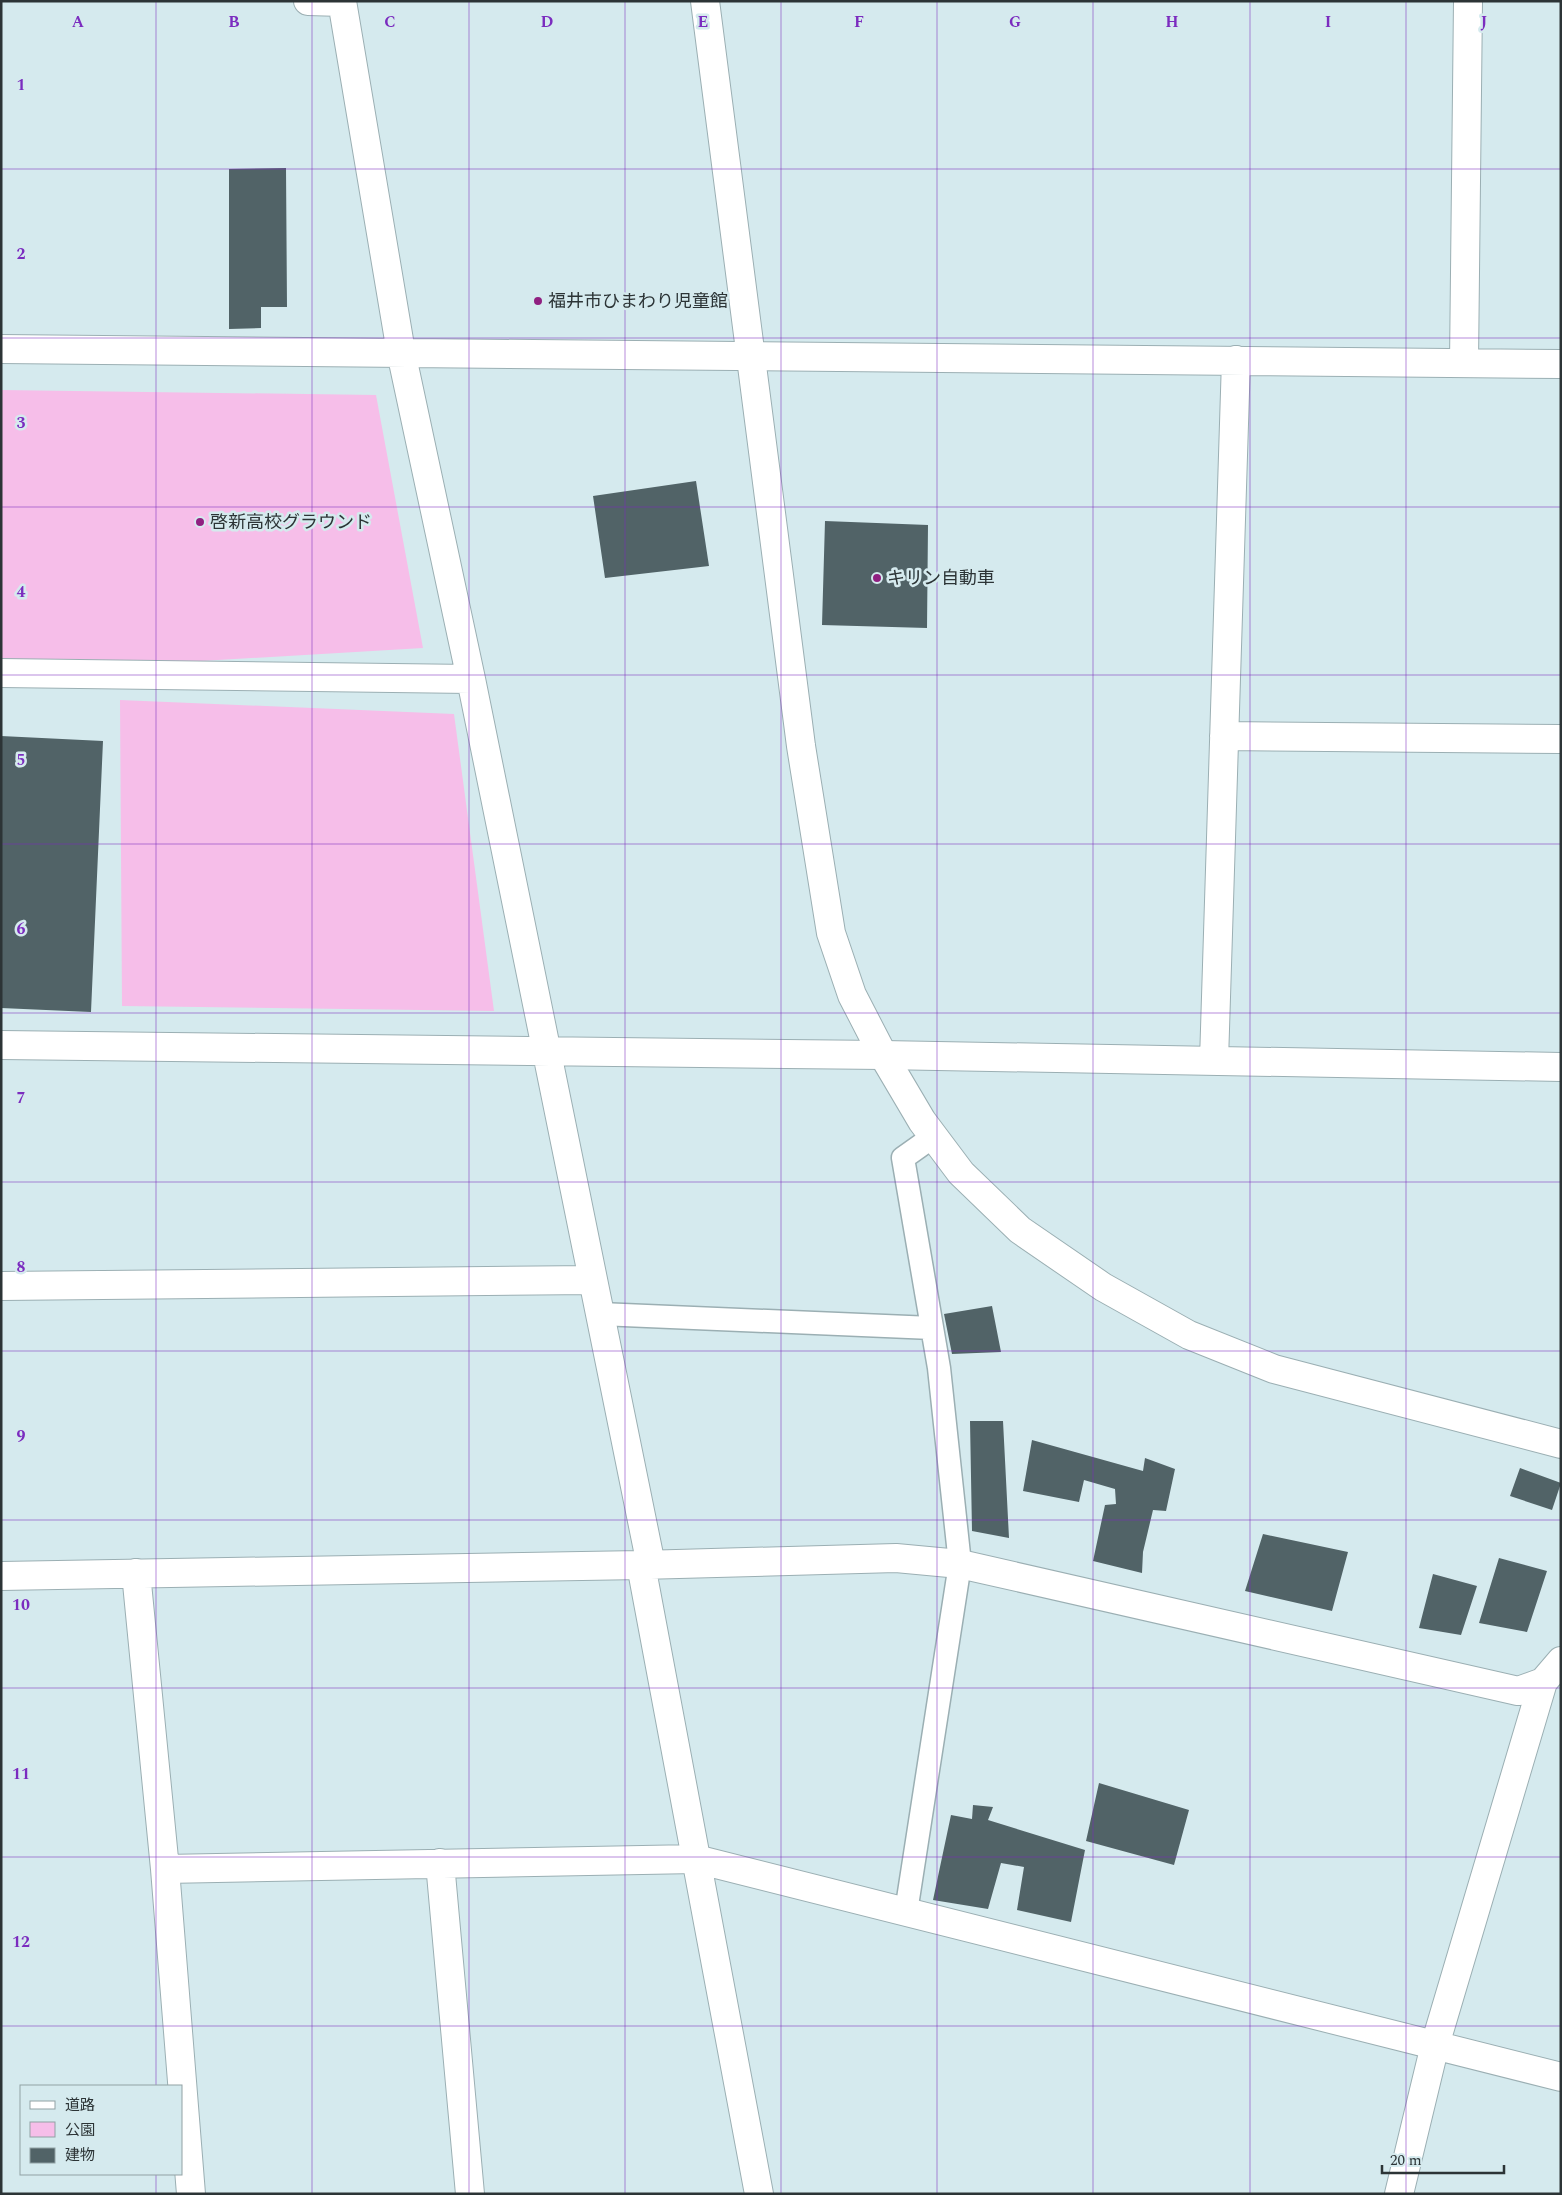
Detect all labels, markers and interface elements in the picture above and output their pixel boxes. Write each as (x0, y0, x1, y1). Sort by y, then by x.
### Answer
text: A (72, 10, 85, 34)
text: B (228, 10, 240, 34)
text: C (384, 10, 396, 34)
text: D (541, 10, 554, 34)
text: E (698, 10, 708, 34)
text: F (854, 10, 864, 34)
text: G (1009, 10, 1021, 34)
text: H (1165, 10, 1179, 34)
text: I (1325, 10, 1331, 34)
text: J (1481, 10, 1488, 34)
text: 1 (17, 73, 25, 97)
text: 2 (17, 242, 26, 266)
place label: 福井市ひまわり児童館 (548, 288, 728, 315)
marker: 福井市ひまわり児童館 (532, 295, 544, 307)
text: 3 (17, 411, 26, 435)
place label: 啓新高校グラウンド (210, 509, 372, 536)
marker: 啓新高校グラウンド (194, 516, 206, 528)
place label: キリン自動車 (887, 565, 995, 592)
marker: キリン自動車 (871, 572, 883, 584)
text: 4 (17, 580, 26, 604)
text: 5 (17, 748, 25, 772)
text: 6 (17, 917, 26, 941)
text: 7 (17, 1086, 26, 1110)
text: 8 (17, 1255, 26, 1279)
text: 9 (17, 1424, 26, 1448)
text: 10 (12, 1593, 30, 1617)
text: 11 (12, 1762, 30, 1786)
text: 12 (12, 1930, 30, 1954)
legend (20, 2085, 182, 2175)
text: 道路 (65, 2094, 95, 2117)
text: 公園 (65, 2119, 95, 2142)
scale bar (1382, 2142, 1504, 2174)
text: 建物 (65, 2144, 95, 2167)
text: 20 m (1390, 2149, 1422, 2172)

